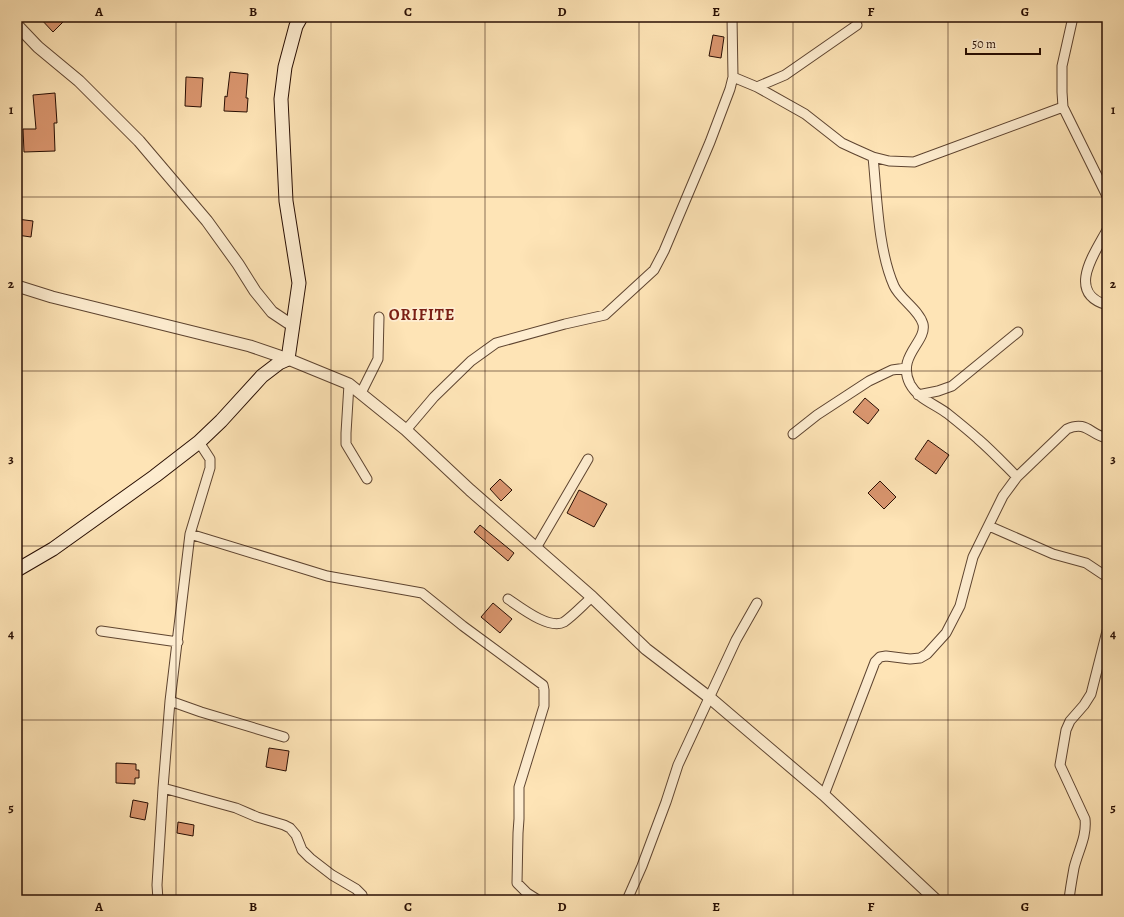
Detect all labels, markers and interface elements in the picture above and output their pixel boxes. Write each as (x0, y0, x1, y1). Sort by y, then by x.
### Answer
text: A (94, 3, 104, 20)
text: B (249, 3, 257, 20)
text: C (404, 3, 412, 20)
text: D (557, 3, 567, 20)
text: E (712, 3, 720, 20)
text: F (868, 3, 875, 20)
text: G (1021, 3, 1029, 20)
scale bar (966, 30, 1040, 56)
text: 50 m (972, 36, 996, 52)
text: 1 (9, 101, 14, 118)
text: 1 (1111, 101, 1116, 118)
text: 2 (8, 275, 15, 292)
text: 2 (1110, 275, 1117, 292)
district label: ORIFITE (389, 304, 455, 326)
text: 3 (8, 450, 14, 467)
text: 3 (1110, 450, 1116, 467)
text: 4 (8, 625, 14, 642)
text: 4 (1110, 625, 1116, 642)
text: 5 (8, 799, 14, 816)
text: 5 (1110, 799, 1116, 816)
text: A (94, 898, 104, 915)
text: B (249, 898, 257, 915)
text: C (404, 898, 412, 915)
text: D (557, 898, 567, 915)
text: E (712, 898, 720, 915)
text: F (868, 898, 875, 915)
text: G (1021, 898, 1029, 915)

